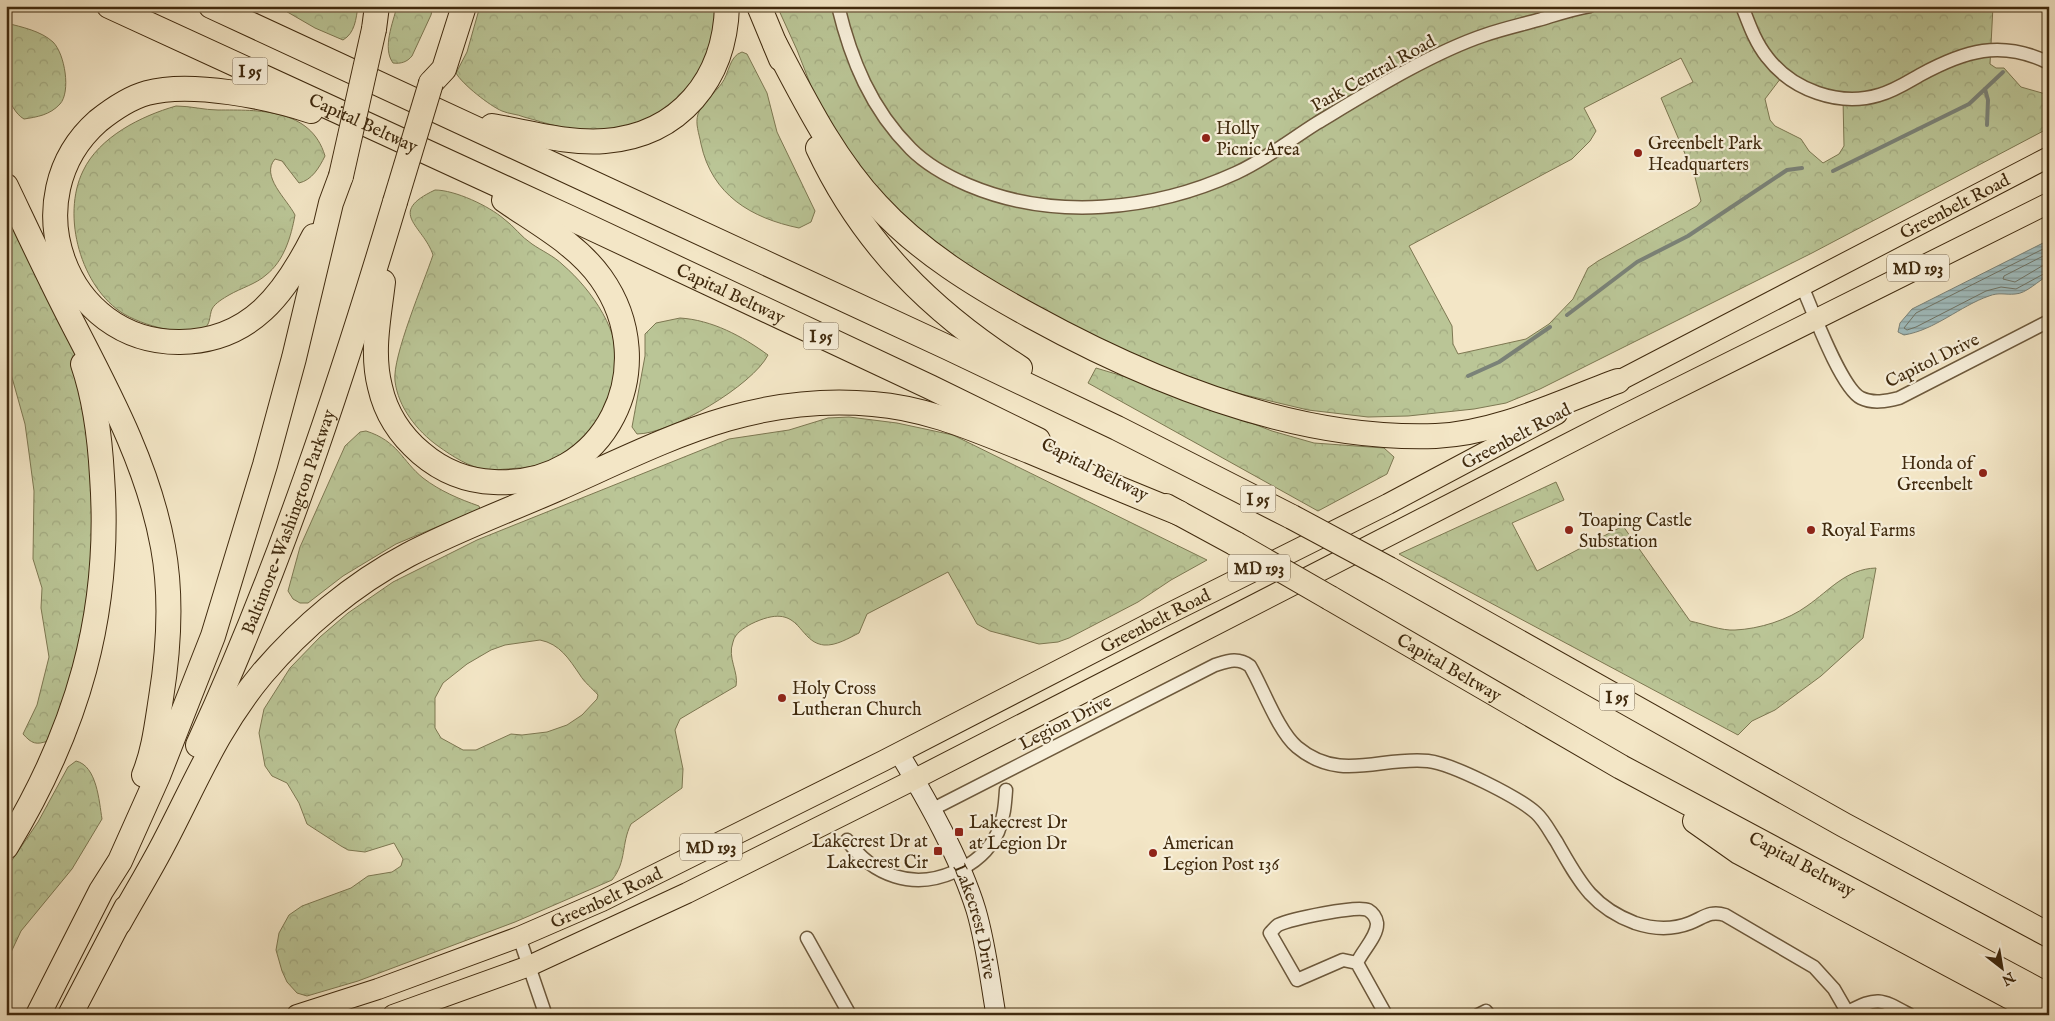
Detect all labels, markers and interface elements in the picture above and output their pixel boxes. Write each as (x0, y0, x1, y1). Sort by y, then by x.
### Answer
street label: Park Central Road (1307, 30, 1440, 118)
road number: I 95 (232, 58, 268, 84)
street label: Capital Beltway (305, 89, 421, 159)
place label: Holly Picnic Area (1216, 118, 1300, 162)
marker: Holly Picnic Area (1200, 132, 1212, 144)
place label: Greenbelt Park Headquarters (1648, 133, 1763, 177)
marker: Greenbelt Park Headquarters (1632, 147, 1644, 159)
street label: Greenbelt Road (1896, 169, 2014, 246)
road number: MD 193 (1887, 254, 1949, 282)
street label: Capital Beltway (672, 259, 788, 330)
road number: I 95 (804, 322, 838, 350)
street label: Capitol Drive (1882, 329, 1983, 394)
street label: Greenbelt Road (1458, 399, 1576, 476)
street label: Baltimore-Washington Parkway (237, 407, 342, 638)
street label: Capital Beltway (1037, 433, 1152, 507)
place label: Honda of Greenbelt (1897, 453, 1976, 497)
marker: Honda of Greenbelt (1977, 467, 1989, 479)
road number: I 95 (1240, 486, 1276, 512)
place label: Toaping Castle Substation (1579, 510, 1692, 554)
place label: Royal Farms (1821, 520, 1915, 543)
marker: Toaping Castle Substation (1563, 524, 1575, 536)
marker: Royal Farms (1805, 524, 1817, 536)
road number: MD 193 (1228, 554, 1290, 582)
street label: Greenbelt Road (1097, 584, 1215, 660)
street label: Capital Beltway (1392, 629, 1505, 708)
place label: Holy Cross Lutheran Church (792, 678, 922, 722)
road number: I 95 (1600, 684, 1634, 710)
street label: Legion Drive (1016, 690, 1116, 756)
marker: Holy Cross Lutheran Church (776, 692, 788, 704)
place label: Lakecrest Dr at Legion Dr (969, 812, 1068, 856)
marker: Lakecrest Dr at Legion Dr (953, 826, 965, 838)
street label: Capital Beltway (1744, 827, 1859, 903)
place label: Lakecrest Dr at Lakecrest Cir (812, 831, 928, 875)
place label: American Legion Post 136 (1162, 833, 1279, 877)
road number: MD 193 (680, 834, 742, 860)
marker: Lakecrest Dr at Lakecrest Cir (932, 845, 944, 857)
marker: American Legion Post 136 (1147, 847, 1159, 859)
street label: Lakecrest Drive (947, 860, 1000, 981)
street label: Greenbelt Road (547, 863, 667, 935)
north arrow (1978, 944, 2028, 994)
text: N (1998, 967, 2019, 989)

